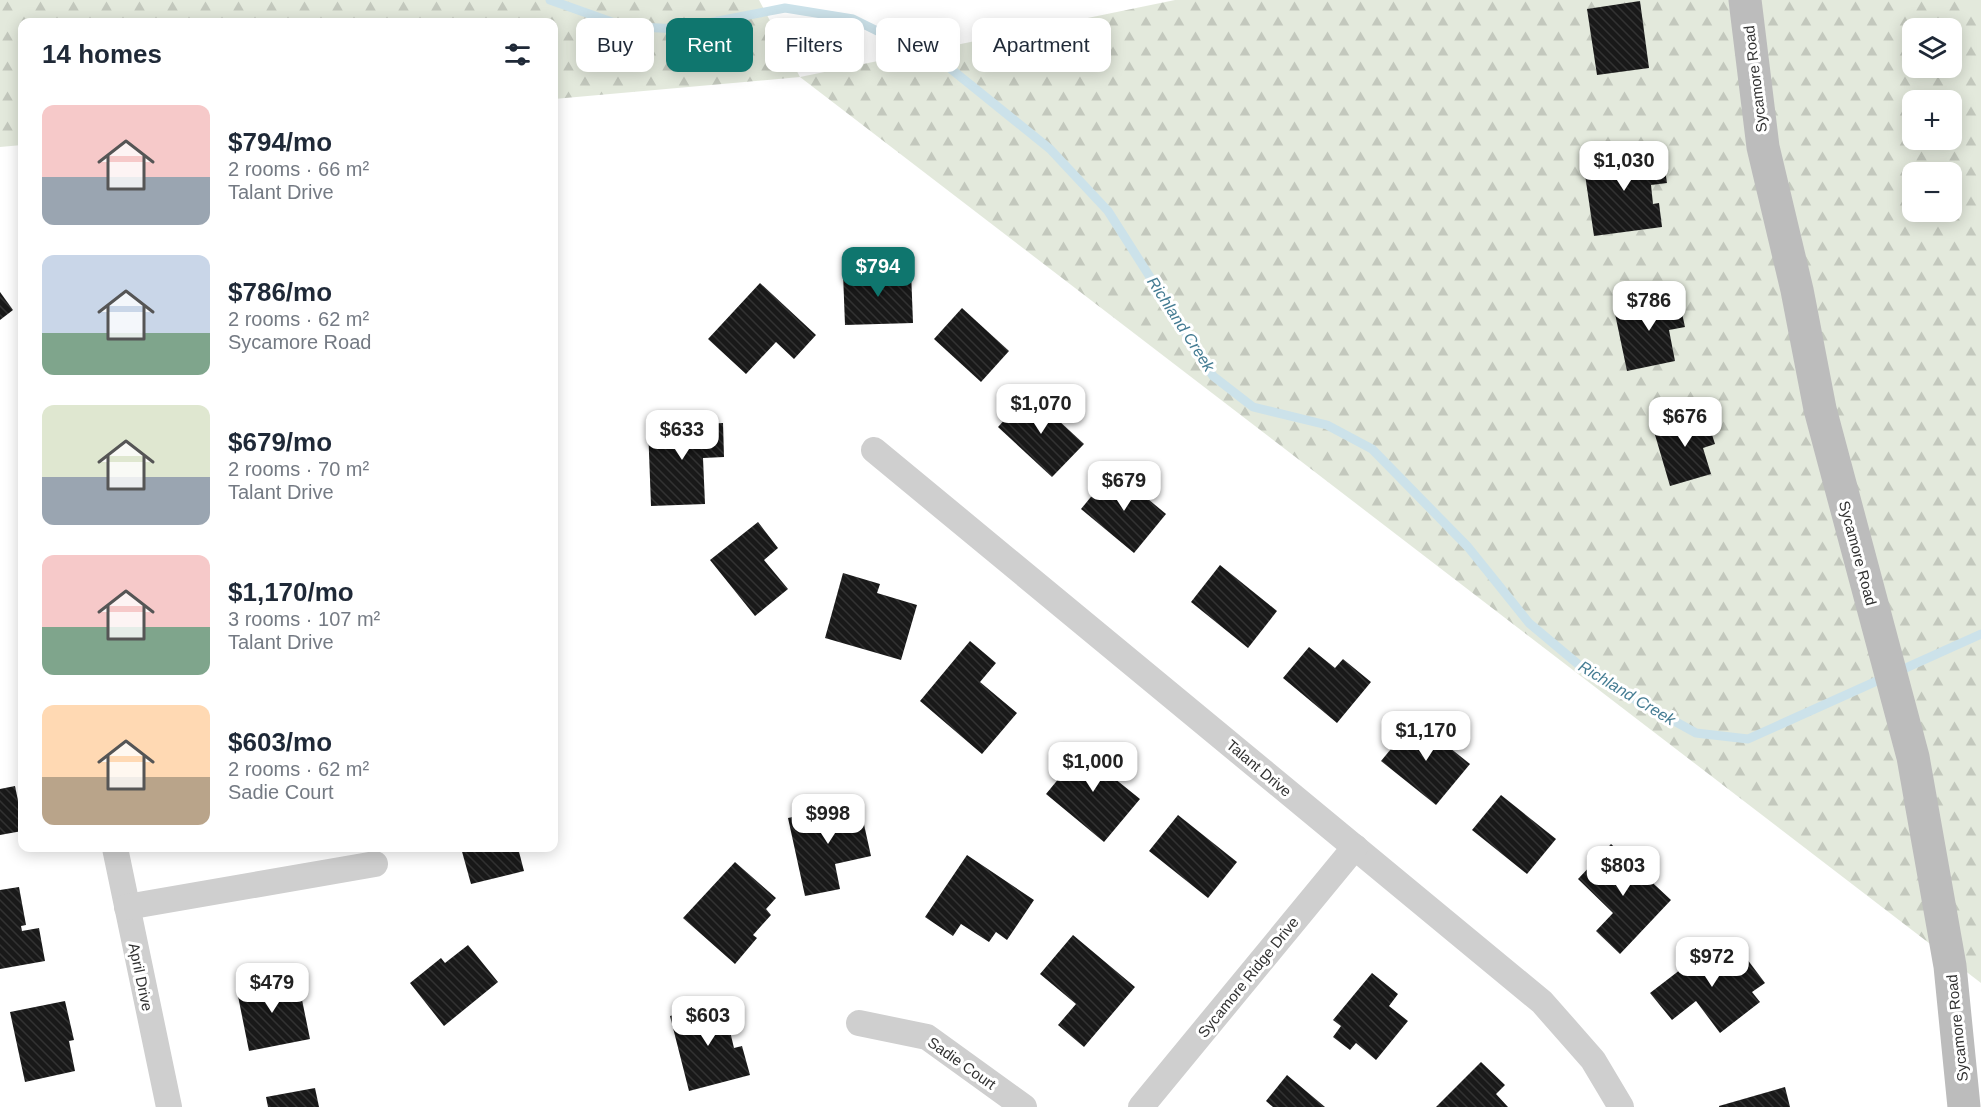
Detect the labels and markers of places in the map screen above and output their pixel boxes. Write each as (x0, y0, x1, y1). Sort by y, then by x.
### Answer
pin: $1,030 (1575, 141, 1673, 192)
pin: $794 (842, 247, 914, 298)
pin: $786 (1613, 281, 1685, 332)
pin: $1,070 (992, 384, 1090, 435)
pin: $676 (1649, 397, 1721, 448)
pin: $633 (646, 410, 718, 461)
pin: $679 (1088, 461, 1160, 512)
pin: $1,170 (1377, 711, 1475, 762)
pin: $1,000 (1044, 742, 1142, 793)
pin: $998 (792, 794, 864, 845)
pin: $803 (1587, 846, 1659, 897)
pin: $972 (1676, 937, 1748, 988)
pin: $479 (236, 963, 308, 1014)
pin: $603 (672, 996, 744, 1047)

